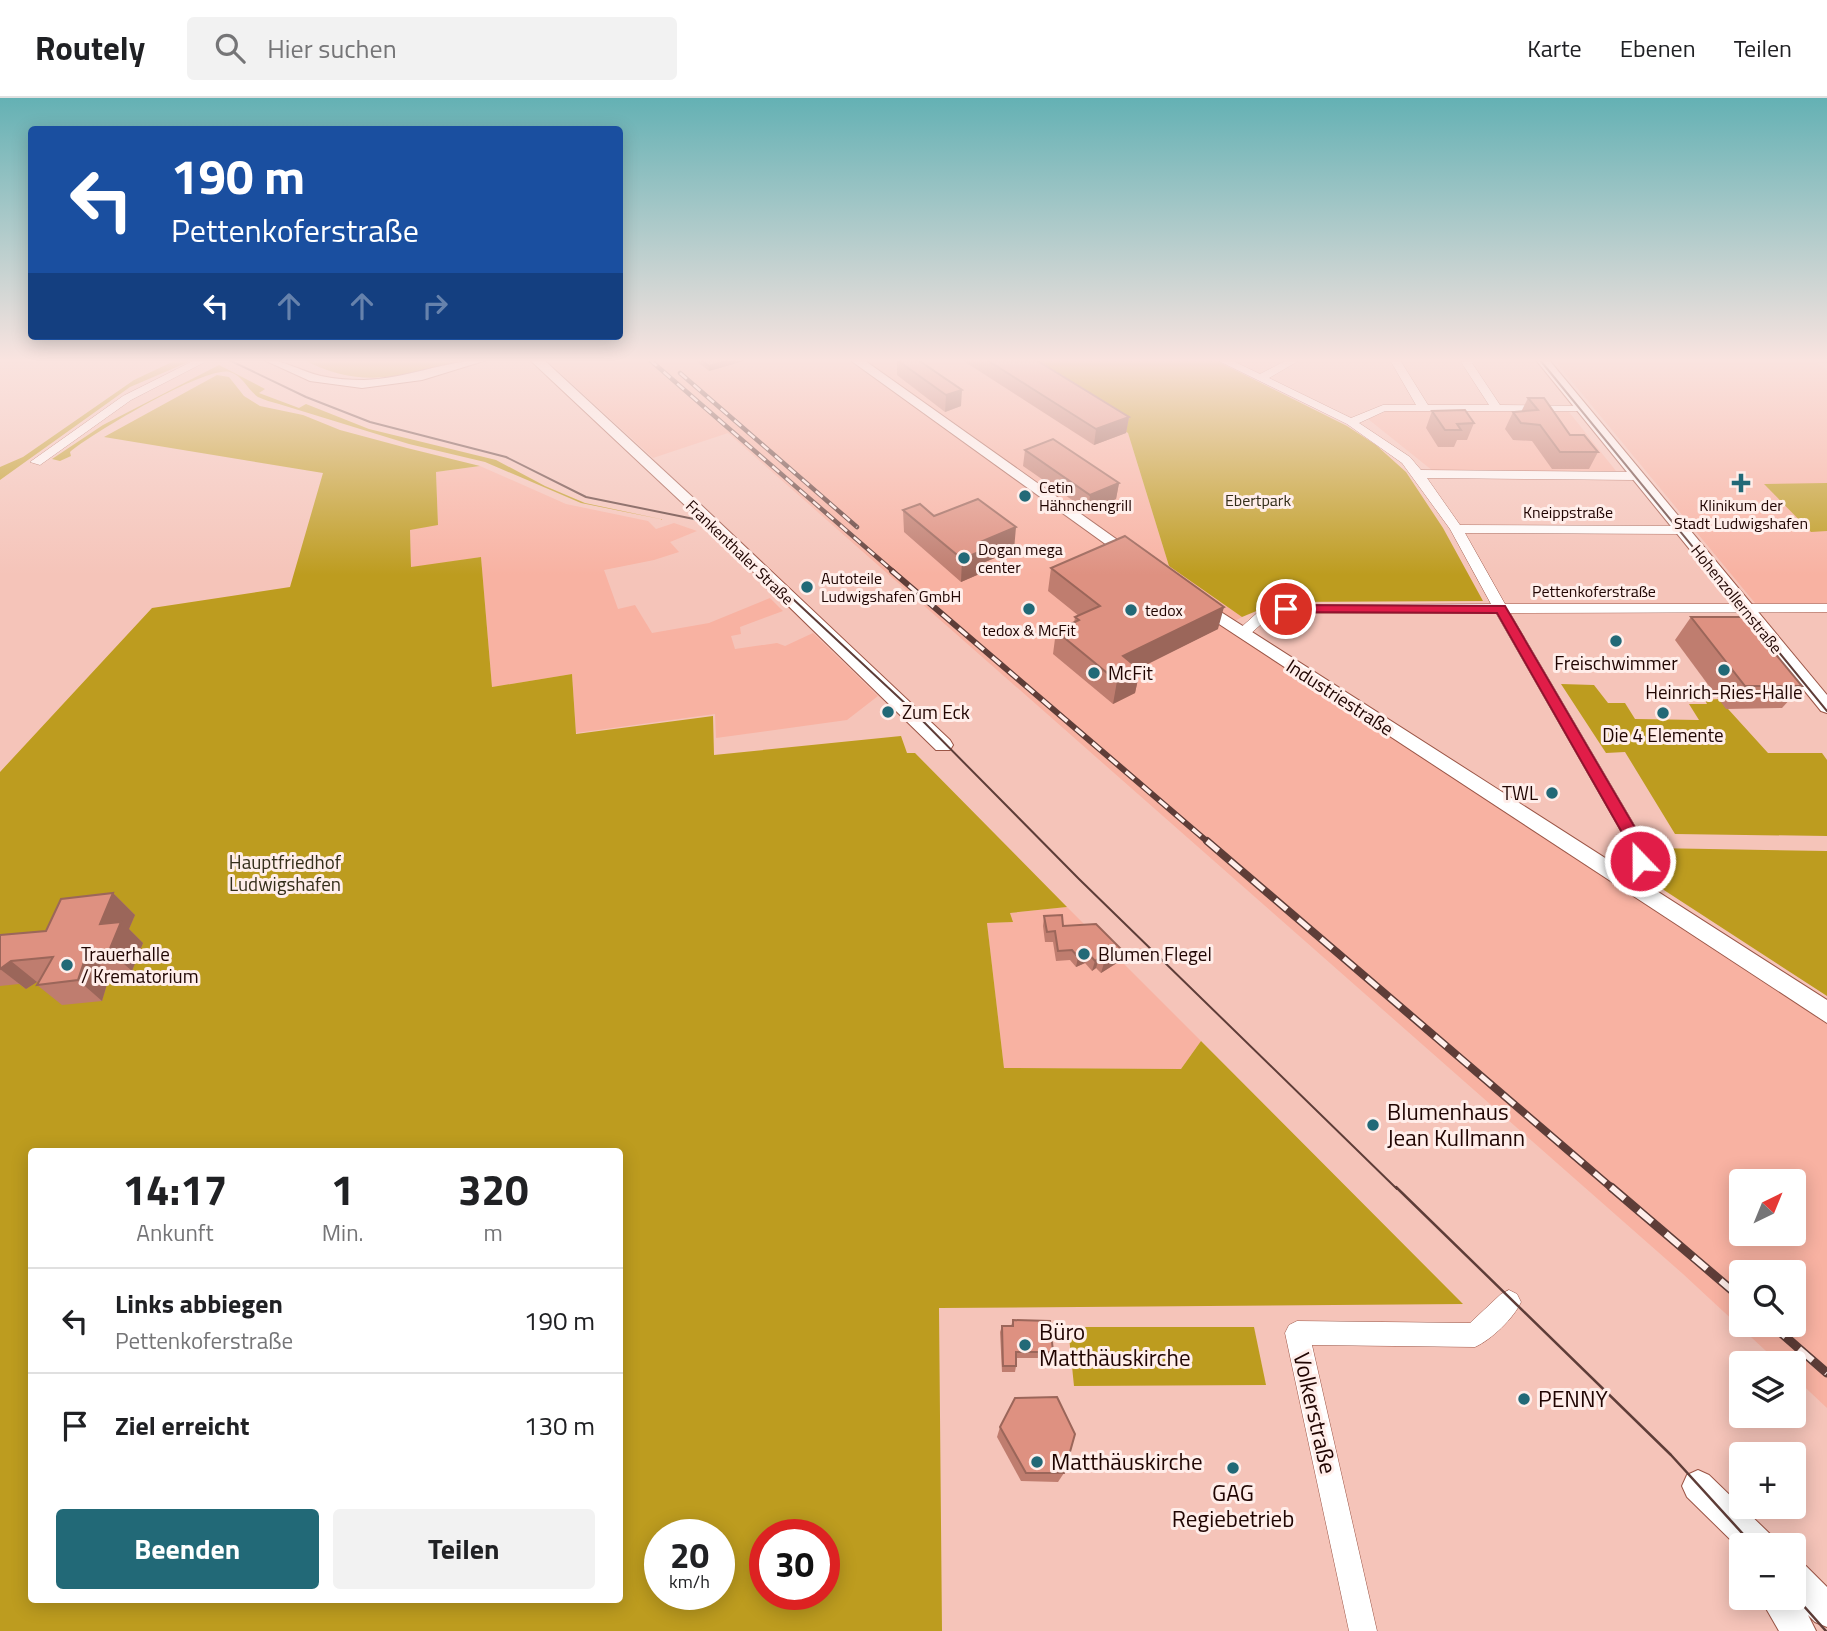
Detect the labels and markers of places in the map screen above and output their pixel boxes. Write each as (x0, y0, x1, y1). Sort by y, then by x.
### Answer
marker: Klinikum der Stadt Ludwigshafen (1731, 473, 1751, 493)
place label: Cetin Hähnchengrill (1039, 475, 1132, 517)
marker: Cetin Hähnchengrill (1017, 488, 1033, 504)
place label: Klinikum der Stadt Ludwigshafen (1674, 493, 1808, 535)
place label: Dogan mega center (978, 537, 1063, 579)
marker: Dogan mega center (956, 550, 972, 566)
place label: Autoteile Ludwigshafen GmbH (821, 566, 961, 608)
marker: Autoteile Ludwigshafen GmbH (799, 579, 815, 595)
pin (1256, 579, 1316, 639)
place label: tedox (1145, 598, 1183, 622)
marker: tedox & McFit (1021, 601, 1037, 617)
marker: tedox (1123, 602, 1139, 618)
place label: tedox & McFit (982, 618, 1076, 642)
marker: Freischwimmer (1608, 633, 1624, 649)
place label: Freischwimmer (1554, 648, 1678, 677)
place label: McFit (1108, 658, 1153, 687)
marker: Heinrich-Ries-Halle (1716, 662, 1732, 678)
marker: McFit (1086, 665, 1102, 681)
place label: Heinrich-Ries-Halle (1645, 677, 1803, 706)
place label: Zum Eck (902, 697, 970, 726)
marker: Zum Eck (880, 704, 896, 720)
marker: Die 4 Elemente (1655, 705, 1671, 721)
place label: Die 4 Elemente (1602, 720, 1724, 749)
place label: TWL (1502, 778, 1538, 807)
marker: TWL (1544, 785, 1560, 801)
place label: Trauerhalle / Krematorium (81, 939, 199, 990)
place label: Blumen Flegel (1098, 939, 1212, 968)
marker: Blumen Flegel (1076, 946, 1092, 962)
marker: Trauerhalle / Krematorium (59, 957, 75, 973)
place label: Blumenhaus Jean Kullmann (1387, 1094, 1525, 1155)
marker: Blumenhaus Jean Kullmann (1365, 1117, 1381, 1133)
place label: Büro Matthäuskirche (1039, 1314, 1191, 1375)
marker: Büro Matthäuskirche (1017, 1337, 1033, 1353)
place label: PENNY (1538, 1381, 1608, 1416)
marker: PENNY (1516, 1391, 1532, 1407)
place label: Matthäuskirche (1051, 1444, 1203, 1479)
marker: Matthäuskirche (1029, 1454, 1045, 1470)
marker: GAG Regiebetrieb (1225, 1460, 1241, 1476)
place label: GAG Regiebetrieb (1172, 1475, 1294, 1536)

